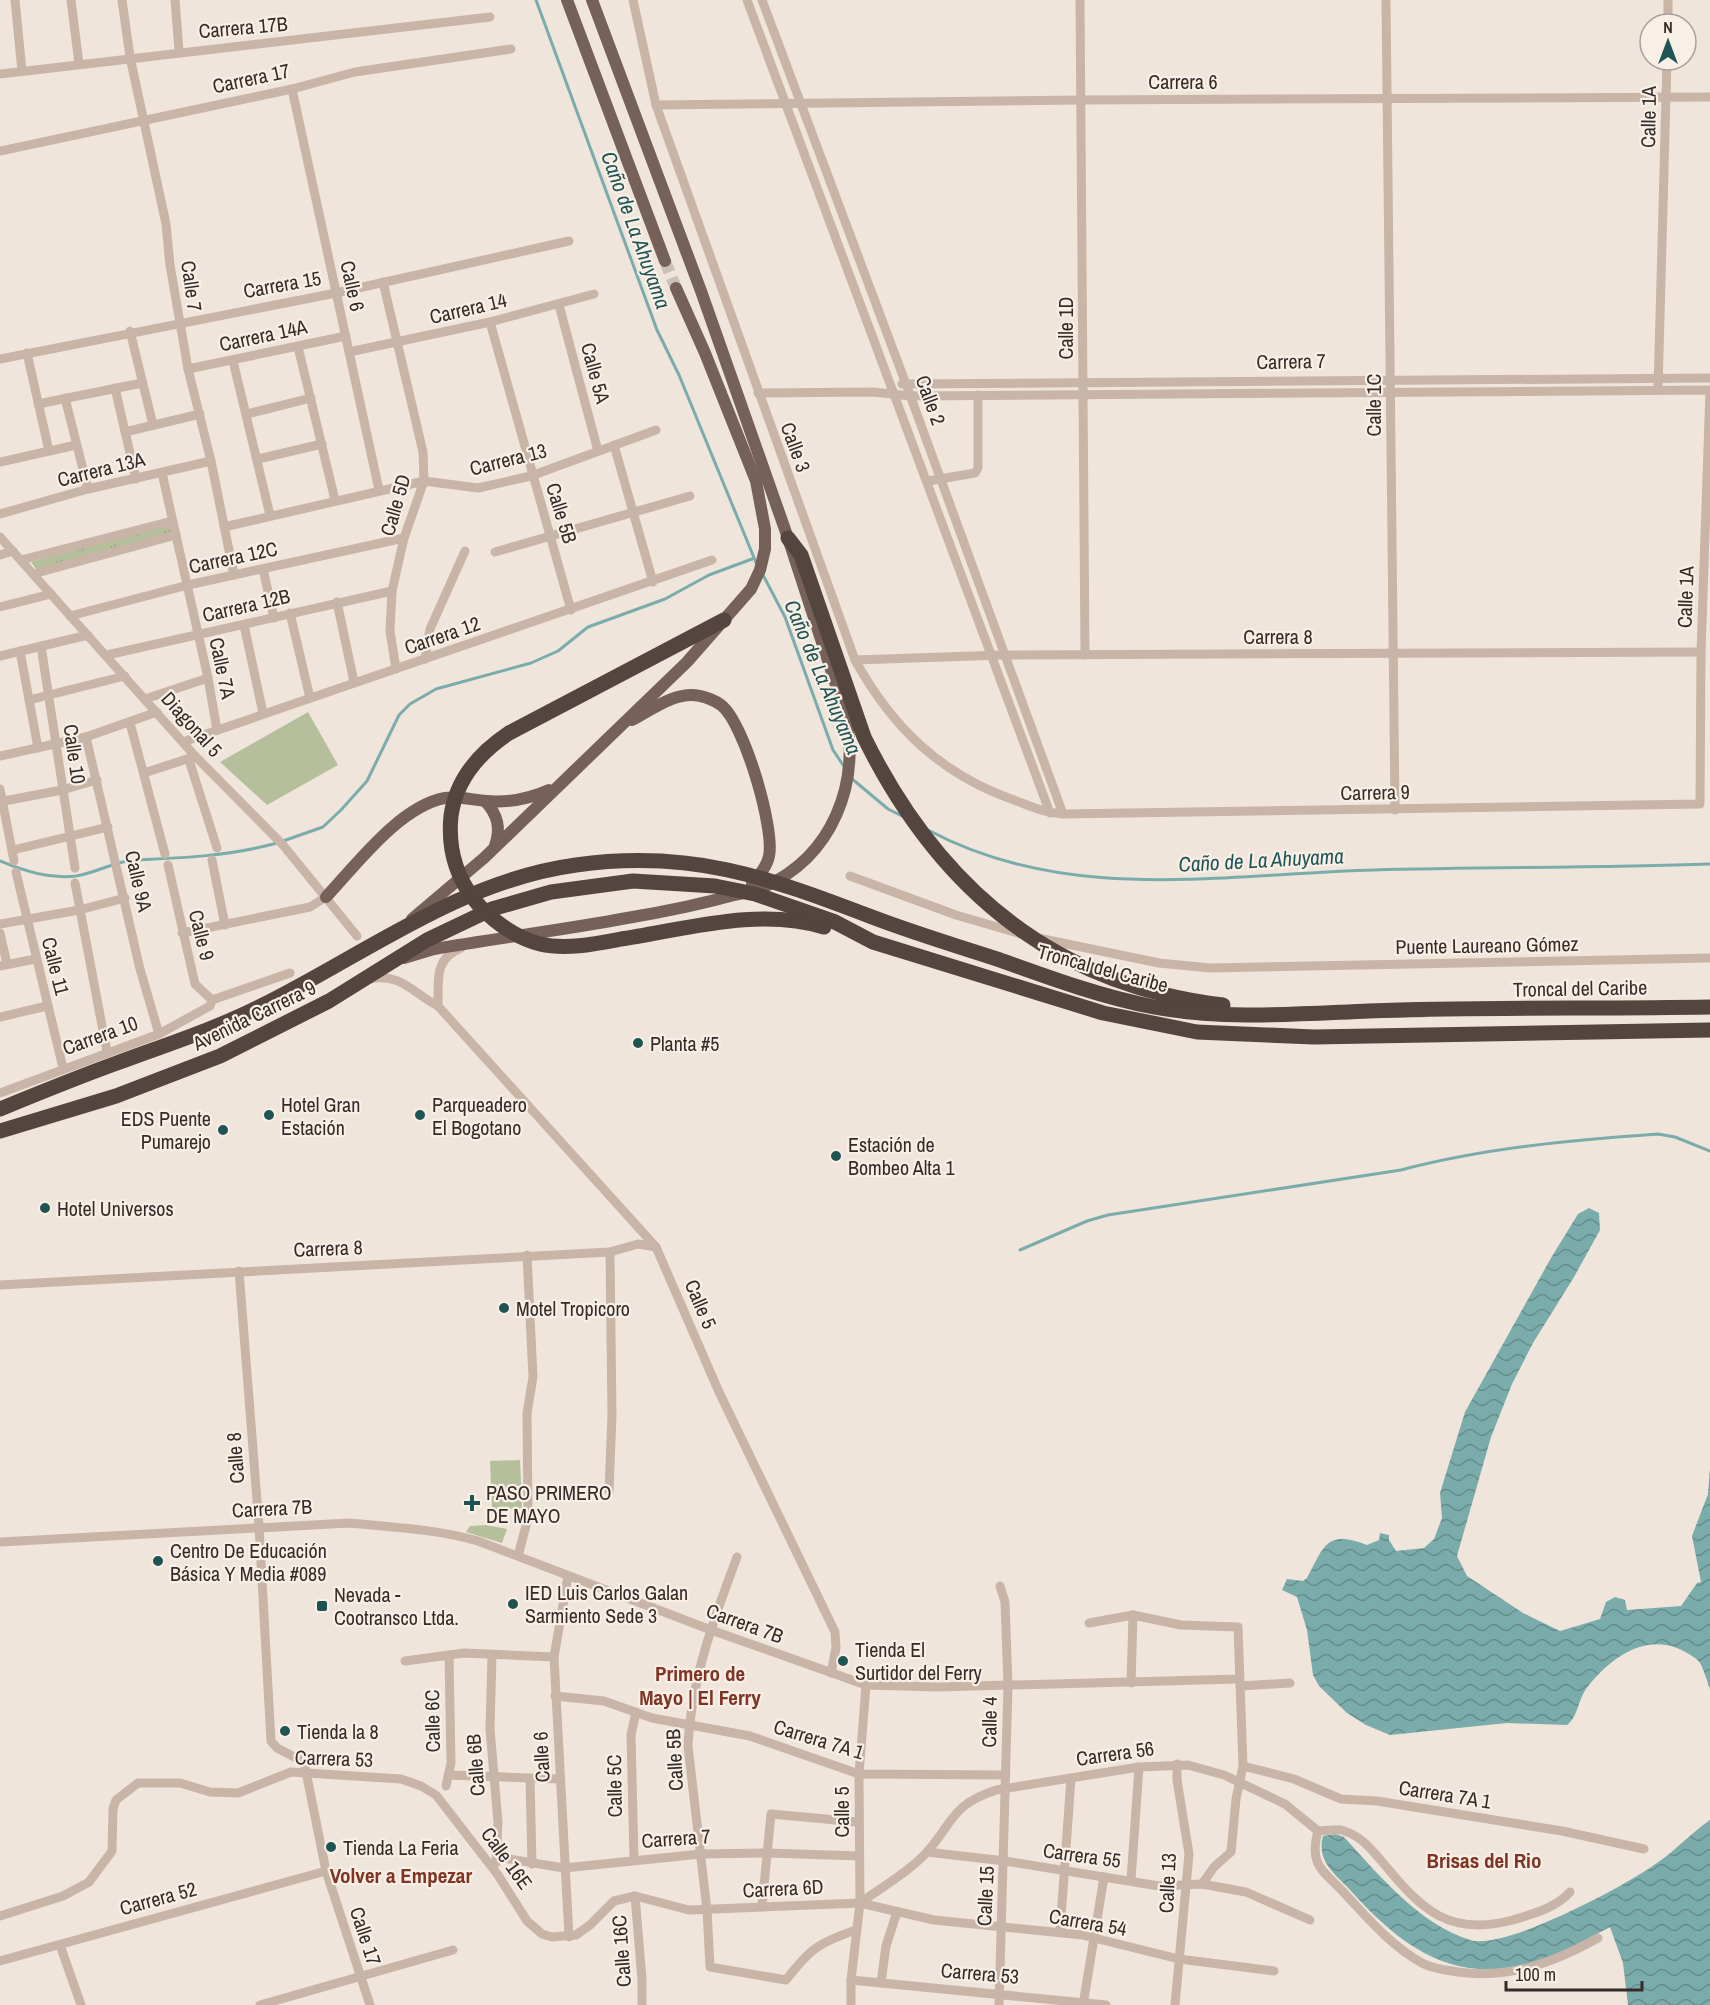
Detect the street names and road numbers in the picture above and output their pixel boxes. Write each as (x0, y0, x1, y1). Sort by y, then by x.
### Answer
street label: Carrera 17B (197, 10, 289, 44)
street label: Carrera 17 (210, 57, 292, 99)
street label: Carrera 6 (1148, 68, 1218, 95)
street label: Calle 1A (1634, 86, 1662, 148)
street label: Calle 6 (334, 258, 372, 314)
street label: Calle 7 (175, 259, 209, 313)
street label: Carrera 15 (241, 264, 323, 304)
street label: Carrera 14 (427, 286, 509, 330)
street label: Calle 1D (1052, 297, 1079, 359)
street label: Carrera 14A (217, 312, 310, 357)
street label: Calle 5A (575, 340, 617, 406)
street label: Carrera 7 (1256, 347, 1326, 375)
street label: Calle 2 (910, 371, 952, 429)
street label: Calle 1C (1360, 373, 1387, 436)
street label: Calle 3 (775, 418, 817, 476)
street label: Carrera 13 (467, 436, 549, 482)
street label: Carrera 13A (54, 445, 148, 493)
street label: Calle 5D (373, 471, 417, 539)
street label: Calle 5B (540, 479, 584, 547)
street label: Carrera 12C (186, 534, 280, 580)
street label: Calle 1A (1670, 565, 1700, 628)
street label: Carrera 12B (199, 582, 293, 628)
street label: Carrera 12 (401, 609, 483, 661)
street label: Carrera 8 (1243, 623, 1313, 650)
street label: Calle 7A (203, 635, 243, 701)
street label: Diagonal 5 (155, 685, 229, 763)
street label: Calle 10 (57, 722, 93, 786)
street label: Carrera 9 (1340, 778, 1410, 806)
street label: Calle 9A (119, 848, 159, 914)
street label: Calle 9 (183, 907, 221, 963)
street label: Puente Laureano Gómez (1395, 930, 1579, 960)
street label: Calle 11 (36, 934, 76, 998)
street label: Troncal del Caribe (1035, 938, 1171, 998)
street label: Troncal del Caribe (1513, 973, 1647, 1003)
street label: Avenida Carrera 9 (187, 974, 320, 1057)
street label: Carrera 10 (59, 1009, 141, 1061)
street label: Carrera 8 (293, 1233, 363, 1263)
street label: Calle 5 (679, 1275, 723, 1333)
street label: Calle 8 (220, 1432, 250, 1484)
street label: Carrera 7B (231, 1492, 313, 1524)
street label: Carrera 7B (703, 1597, 787, 1649)
street label: Calle 6C (418, 1689, 446, 1753)
street label: Calle 4 (975, 1696, 1003, 1748)
street label: Carrera 7A 1 (771, 1712, 867, 1766)
street label: Calle 5B (659, 1728, 689, 1792)
street label: Calle 6 (526, 1731, 556, 1783)
street label: Calle 6B (459, 1733, 491, 1797)
street label: Carrera 56 (1074, 1734, 1156, 1772)
street label: Carrera 53 (294, 1743, 374, 1773)
street label: Calle 5C (600, 1754, 628, 1818)
street label: Carrera 7A 1 (1397, 1773, 1493, 1815)
street label: Calle 5 (828, 1786, 855, 1838)
street label: Calle 16E (475, 1821, 539, 1895)
street label: Carrera 7 (641, 1822, 711, 1854)
street label: Carrera 55 (1041, 1836, 1123, 1874)
street label: Calle 13 (1152, 1852, 1182, 1914)
street label: Calle 15 (970, 1865, 1000, 1927)
street label: Carrera 6D (742, 1872, 824, 1904)
street label: Carrera 52 (117, 1875, 199, 1921)
street label: Carrera 54 (1047, 1902, 1129, 1942)
street label: Calle 17 (344, 1903, 388, 1969)
street label: Calle 16C (605, 1914, 637, 1988)
street label: Carrera 53 (940, 1956, 1020, 1990)

